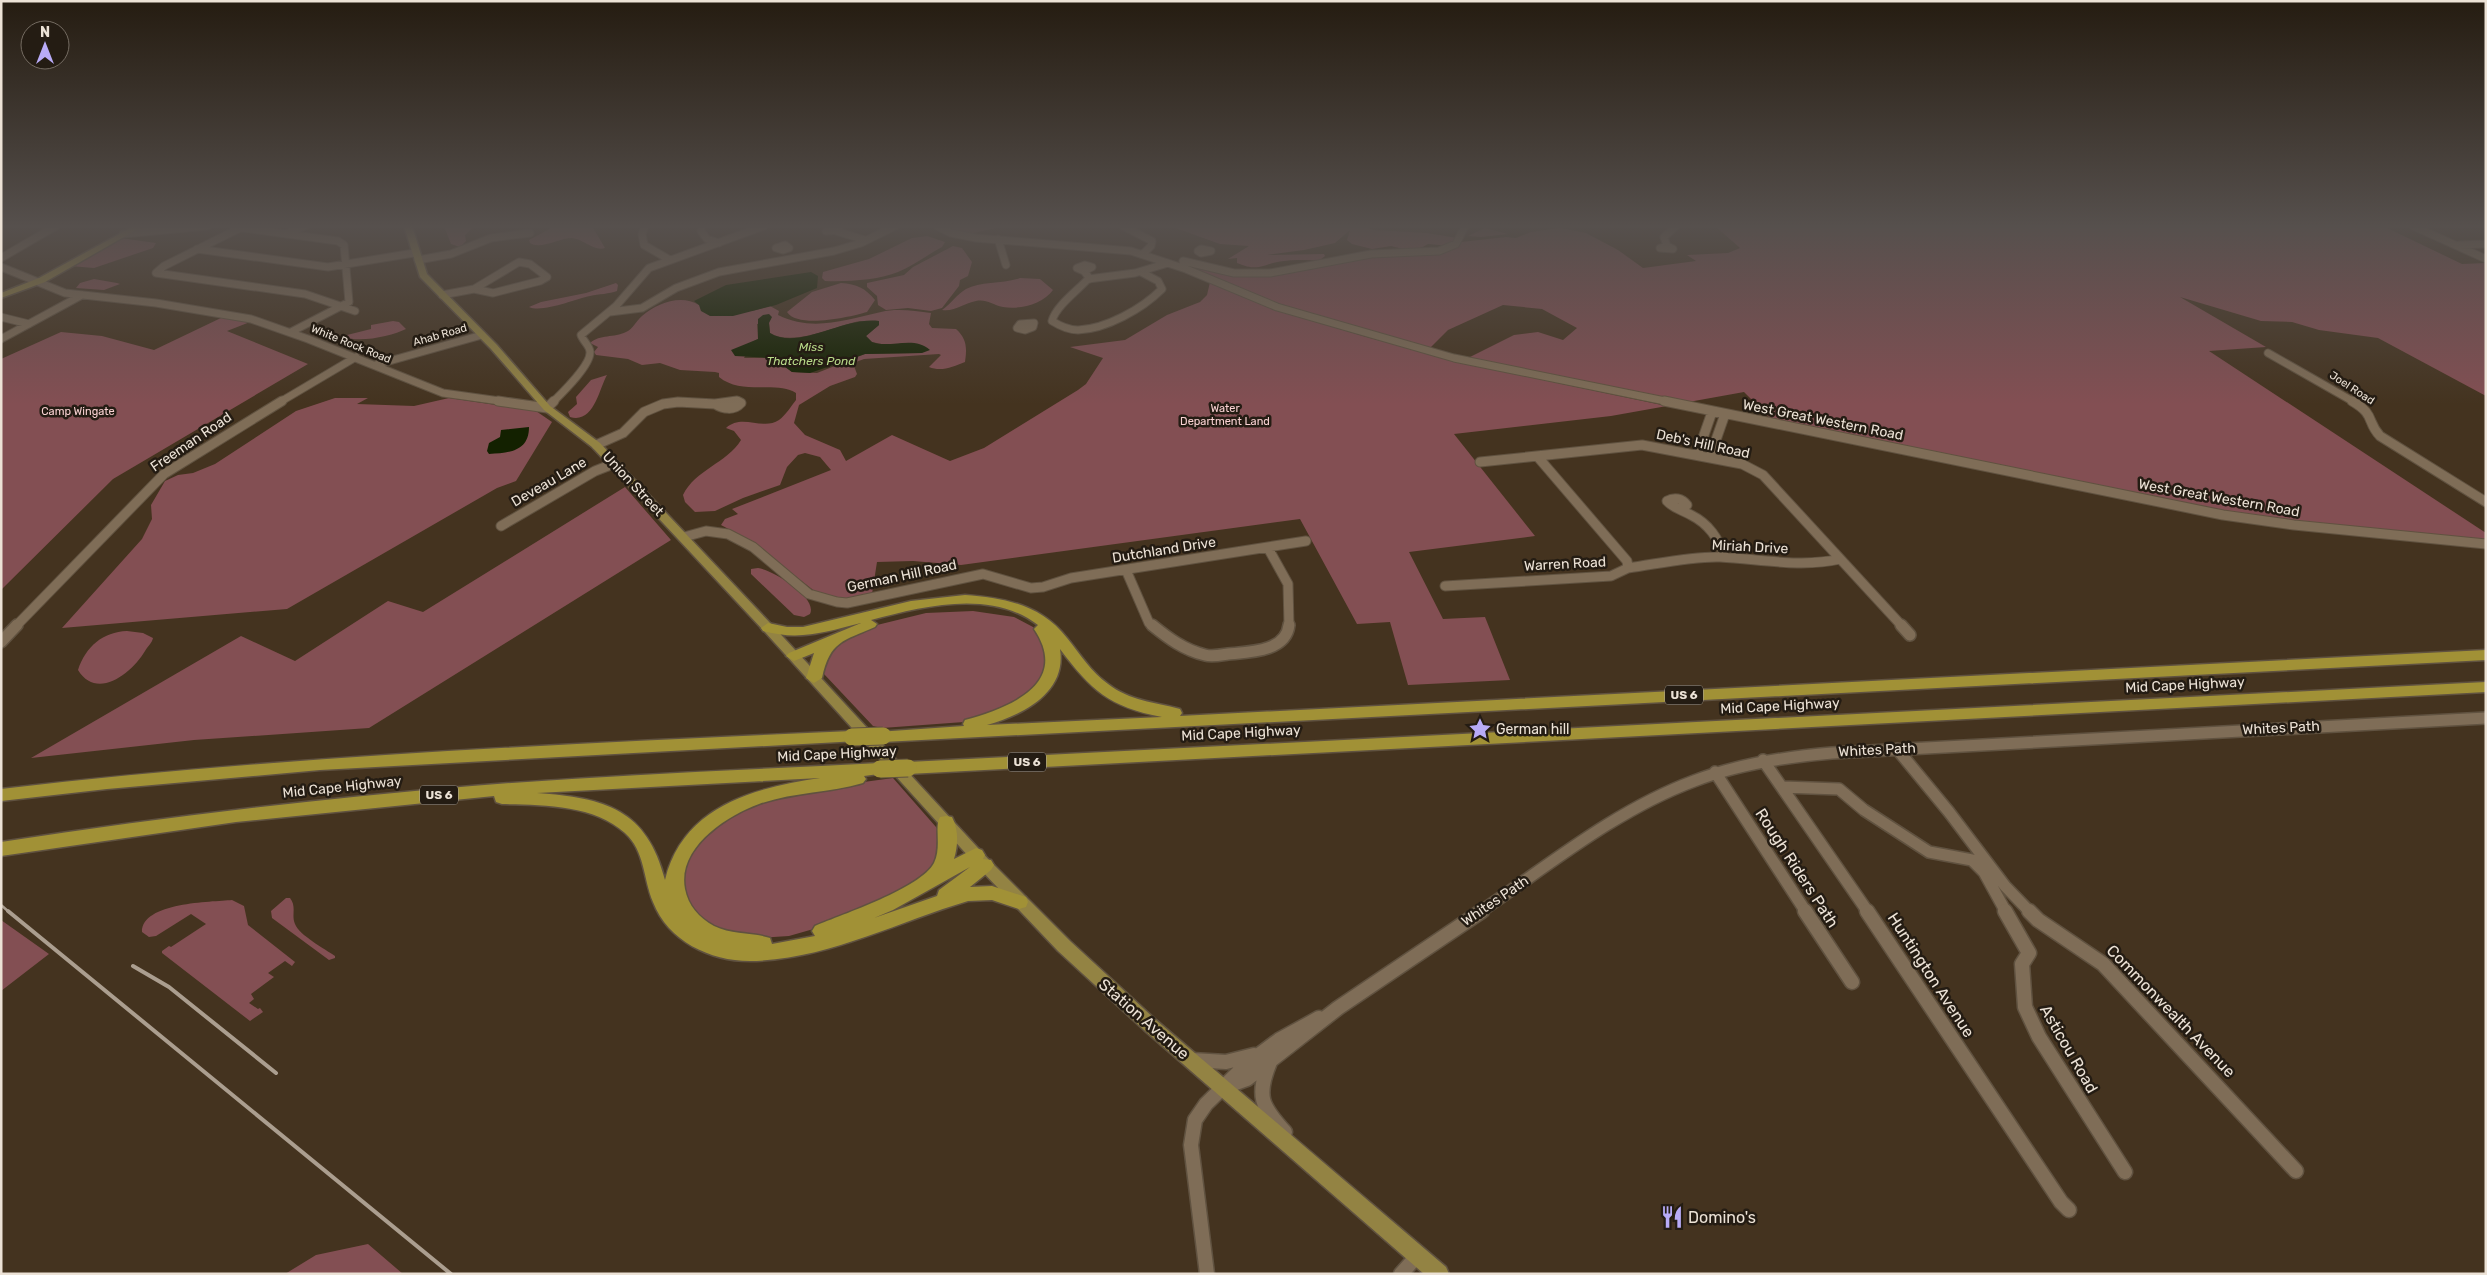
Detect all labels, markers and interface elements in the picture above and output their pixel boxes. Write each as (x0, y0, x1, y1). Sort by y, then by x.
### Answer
north arrow (20, 20, 70, 70)
text: N (40, 24, 50, 41)
street label: Ahab Road (412, 321, 468, 349)
street label: White Rock Road (309, 322, 393, 366)
water label: Miss Thatchers Pond (767, 340, 856, 368)
street label: Joel Road (2327, 369, 2377, 407)
street label: West Great Western Road (1741, 396, 1905, 444)
park label: Water Department Land (1180, 402, 1270, 428)
park label: Camp Wingate (41, 405, 115, 418)
street label: Freeman Road (147, 409, 235, 475)
street label: Deb's Hill Road (1655, 426, 1751, 462)
street label: Union Street (599, 448, 668, 520)
street label: Deveau Lane (508, 454, 590, 510)
street label: West Great Western Road (2137, 475, 2301, 521)
street label: Dutchland Drive (1111, 533, 1217, 567)
street label: Miriah Drive (1711, 537, 1789, 558)
street label: Warren Road (1524, 553, 1606, 575)
street label: German Hill Road (846, 556, 958, 596)
street label: Mid Cape Highway (2125, 673, 2245, 697)
road number: US 6 (1665, 686, 1703, 704)
street label: Mid Cape Highway (1720, 694, 1840, 718)
place icon: German hill (1467, 716, 1493, 742)
street label: Whites Path (2242, 717, 2320, 739)
street label: Mid Cape Highway (1181, 721, 1301, 745)
place label: German hill (1496, 721, 1570, 738)
street label: Whites Path (1838, 739, 1916, 761)
street label: Mid Cape Highway (777, 742, 897, 766)
road number: US 6 (1008, 752, 1046, 772)
street label: Mid Cape Highway (282, 772, 403, 802)
road number: US 6 (420, 786, 458, 804)
street label: Rough Riders Path (1751, 805, 1843, 931)
street label: Whites Path (1458, 872, 1532, 930)
street label: Huntington Avenue (1884, 909, 1978, 1041)
street label: Commonwealth Avenue (2103, 941, 2239, 1081)
street label: Station Avenue (1095, 975, 1193, 1063)
street label: Asticou Road (2036, 1002, 2102, 1096)
restaurant icon: Domino's (1659, 1204, 1685, 1230)
place label: Domino's (1688, 1208, 1756, 1227)

